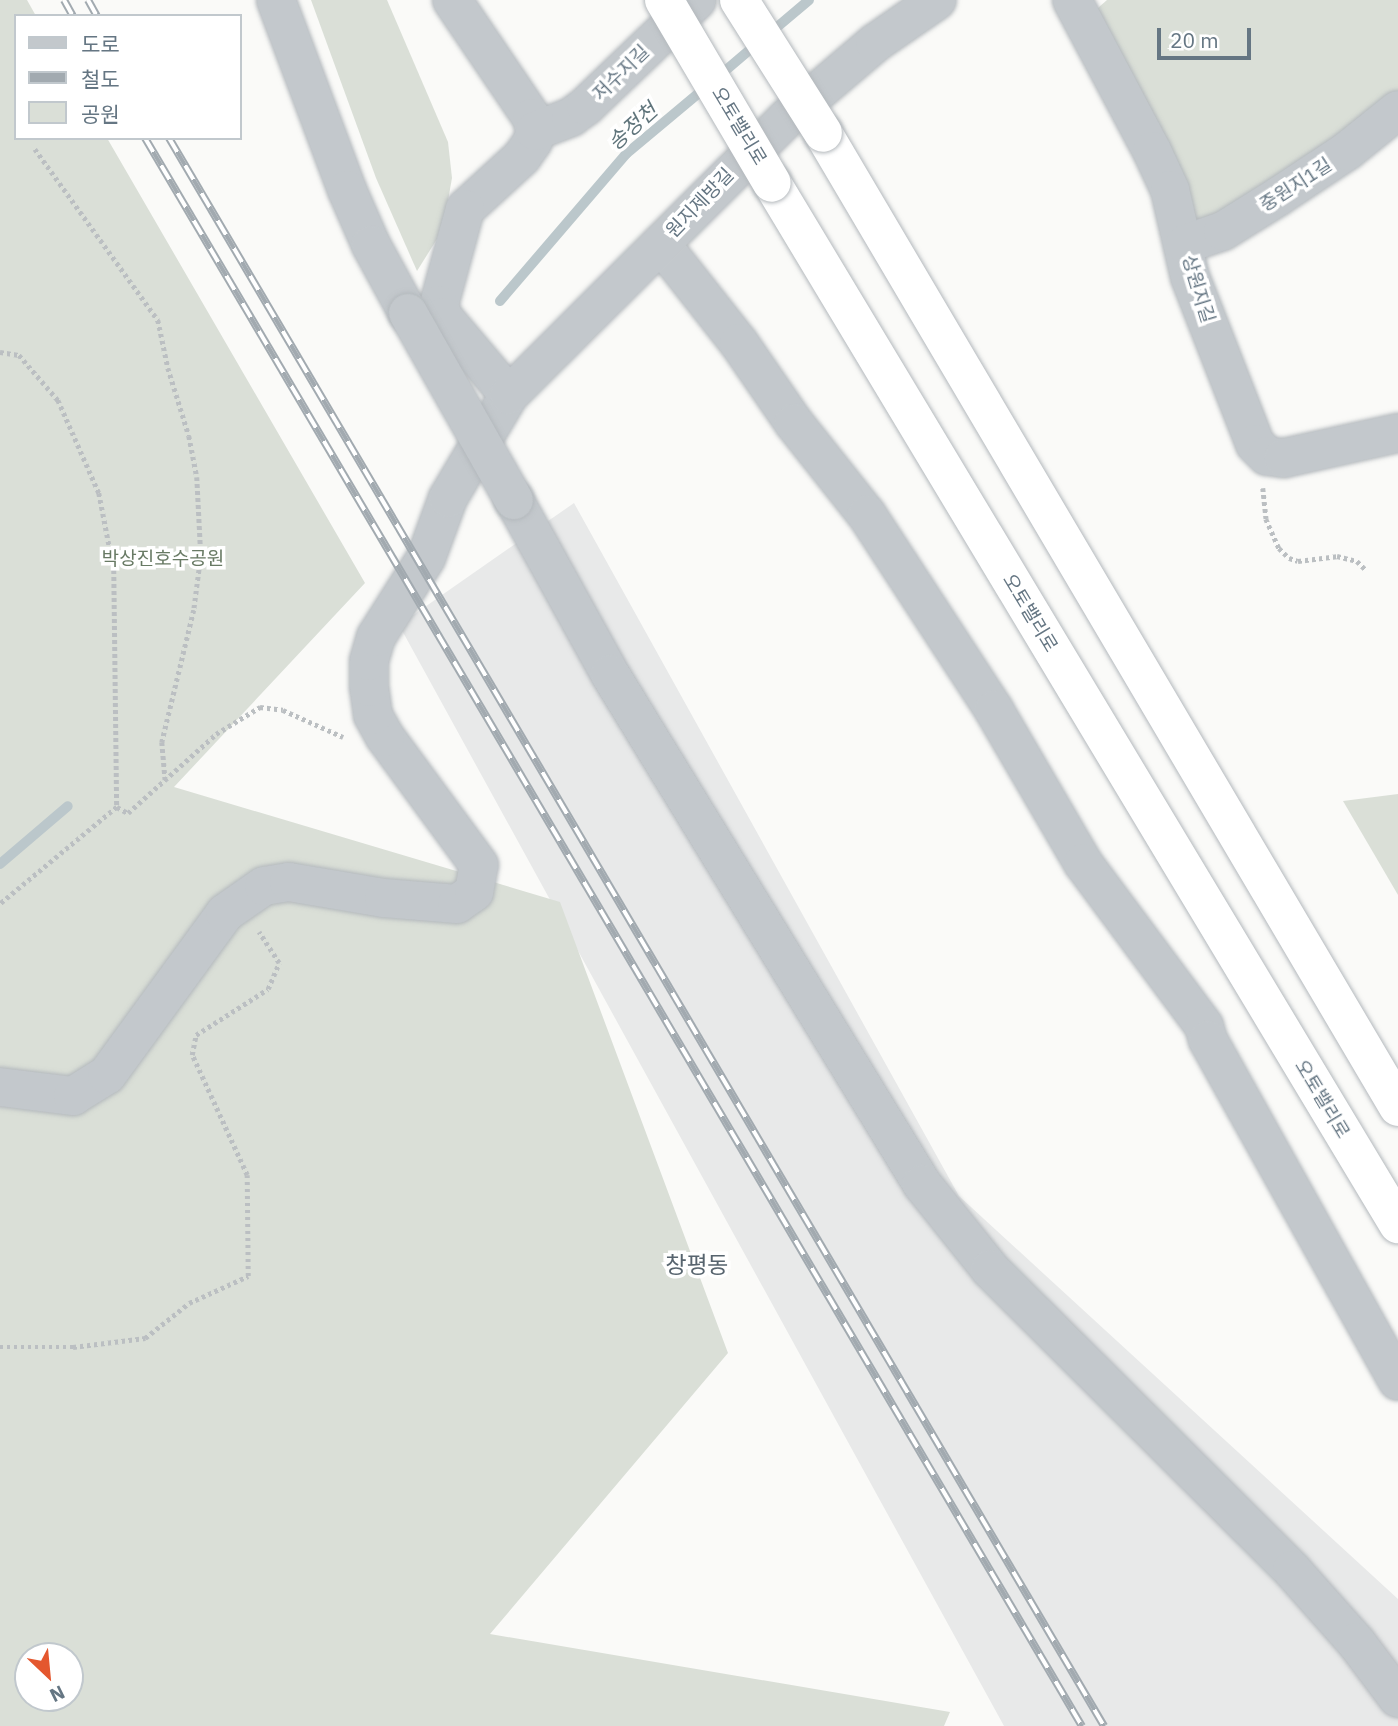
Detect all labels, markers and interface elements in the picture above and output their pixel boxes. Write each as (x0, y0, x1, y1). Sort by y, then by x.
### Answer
legend (14, 14, 242, 140)
scale bar (1160, 14, 1254, 58)
text: 20 m (1170, 26, 1219, 54)
text: 도로 (81, 30, 120, 58)
street label: 저수지길 (588, 41, 654, 105)
text: 철도 (81, 65, 120, 93)
street label: 오토밸리로 (707, 83, 771, 169)
water label: 송정천 (602, 97, 662, 155)
text: 공원 (81, 100, 120, 128)
street label: 중원지1길 (1256, 153, 1336, 217)
street label: 원지제방길 (661, 164, 739, 242)
street label: 상원지길 (1177, 252, 1219, 326)
park label: 박상진호수공원 (102, 548, 224, 570)
street label: 오토밸리로 (998, 570, 1062, 656)
street label: 오토밸리로 (1290, 1056, 1354, 1142)
district label: 창평동 (665, 1250, 729, 1278)
north arrow (14, 1642, 84, 1712)
text: N (46, 1680, 69, 1708)

